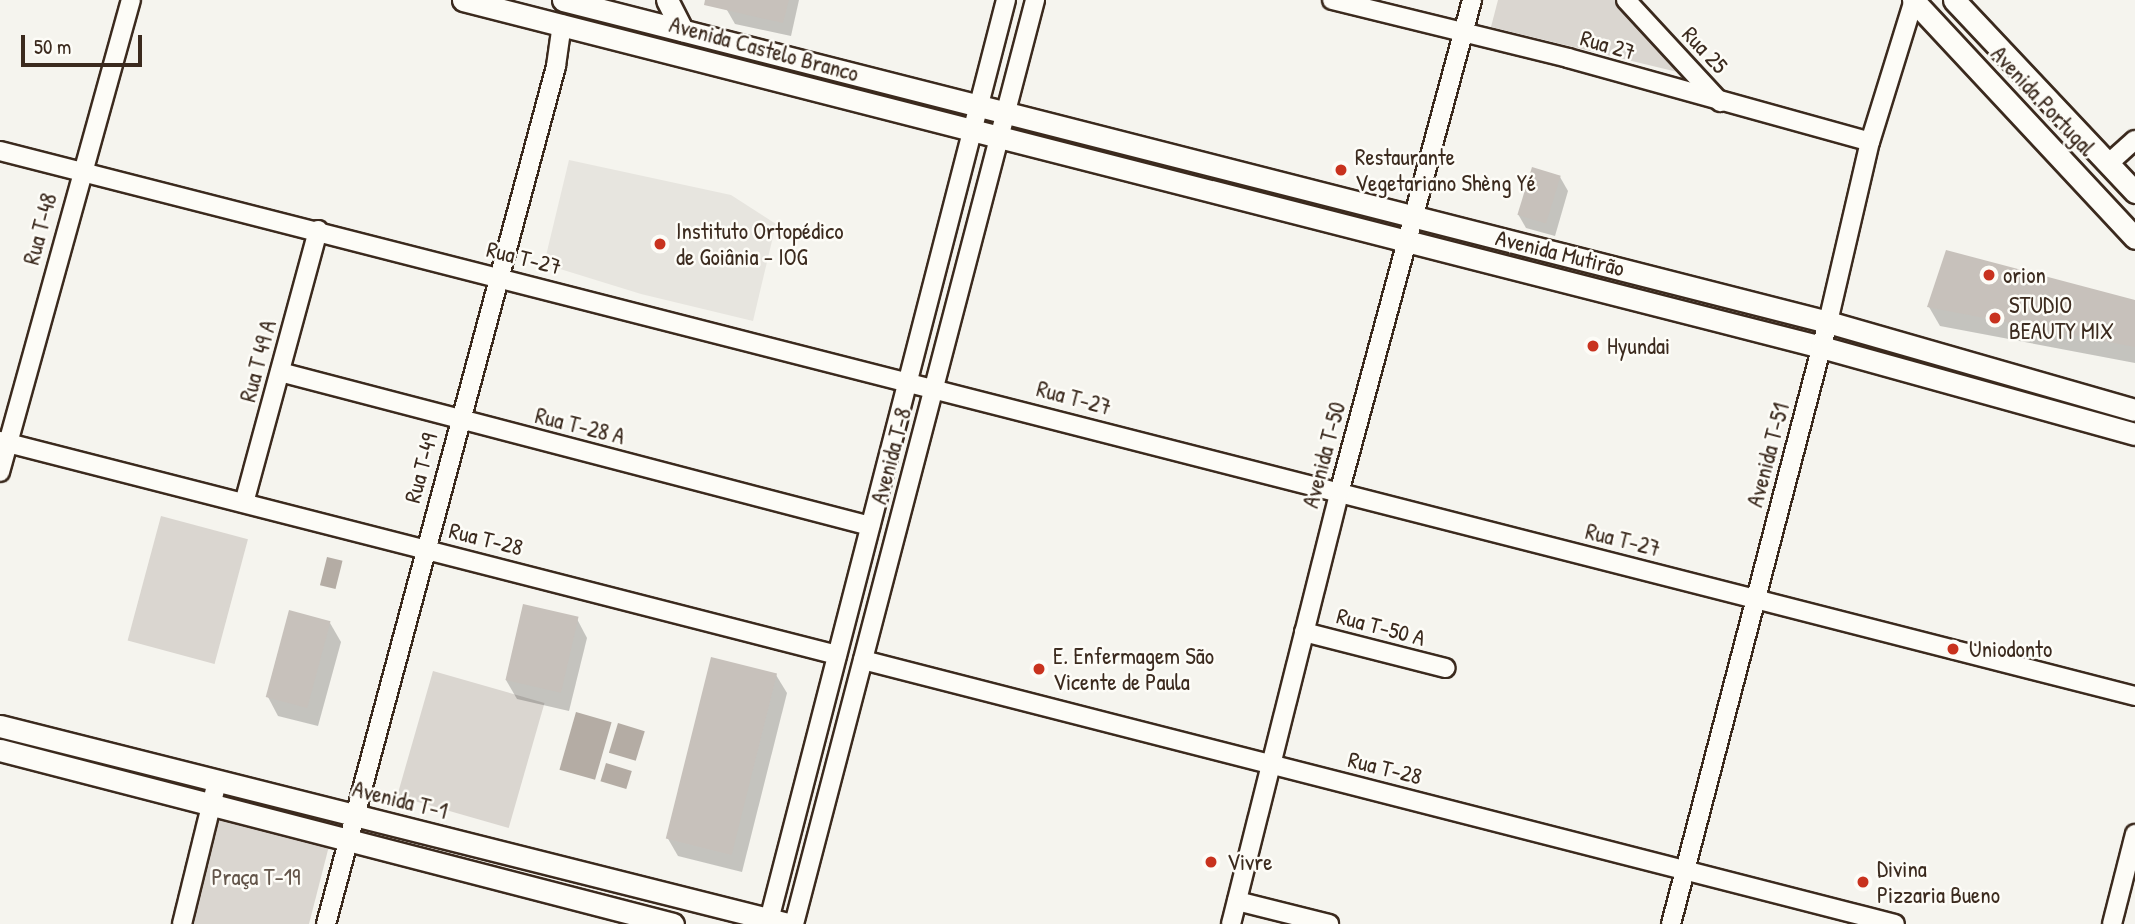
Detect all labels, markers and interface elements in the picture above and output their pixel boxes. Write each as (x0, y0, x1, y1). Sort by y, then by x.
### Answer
street label: Avenida Castelo Branco (666, 10, 862, 88)
scale bar (24, 21, 145, 65)
street label: Rua 25 (1676, 21, 1734, 79)
street label: Rua 27 (1577, 24, 1639, 66)
text: 50 m (34, 32, 71, 61)
street label: Avenida Portugal (1985, 40, 2101, 162)
place label: Restaurante Vegetariano Shèng Yé (1355, 143, 1536, 197)
marker: Restaurante Vegetariano Shèng Yé (1333, 162, 1349, 178)
street label: Rua T-48 (17, 190, 63, 268)
place label: Instituto Ortopédico de Goiânia - IOG (676, 217, 843, 271)
street label: Avenida Mutirão (1493, 224, 1627, 282)
marker: Instituto Ortopédico de Goiânia - IOG (650, 234, 670, 254)
street label: Rua T-27 (484, 235, 564, 281)
place label: orion (2003, 261, 2046, 289)
marker: orion (1981, 267, 1997, 283)
place label: STUDIO BEAUTY MIX (2009, 291, 2114, 345)
marker: STUDIO BEAUTY MIX (1987, 310, 2003, 326)
street label: Rua T 49 A (234, 317, 282, 405)
place label: Hyundai (1607, 332, 1670, 360)
marker: Hyundai (1585, 338, 1601, 354)
street label: Rua T-27 (1034, 375, 1114, 421)
street label: Avenida T-50 (1297, 399, 1351, 511)
street label: Avenida T-51 (1741, 400, 1795, 510)
street label: Rua T-28 A (532, 402, 628, 450)
street label: Avenida T-8 (865, 405, 917, 507)
street label: Rua T-49 (398, 430, 444, 506)
street label: Rua T-28 (446, 517, 526, 561)
street label: Rua T-27 (1583, 517, 1663, 563)
street label: Rua T-50 A (1334, 602, 1428, 652)
place label: Uniodonto (1969, 635, 2052, 663)
marker: Uniodonto (1943, 639, 1963, 659)
place label: E. Enfermagem São Vicente de Paula (1053, 642, 1214, 696)
marker: E. Enfermagem São Vicente de Paula (1031, 661, 1047, 677)
street label: Rua T-28 (1345, 746, 1425, 790)
street label: Avenida T-1 (350, 775, 450, 825)
place label: Vivre (1227, 848, 1272, 876)
marker: Vivre (1201, 852, 1221, 872)
place label: Divina Pizzaria Bueno (1877, 855, 2000, 909)
park label: Praça T-19 (211, 863, 301, 891)
marker: Divina Pizzaria Bueno (1855, 874, 1871, 890)

